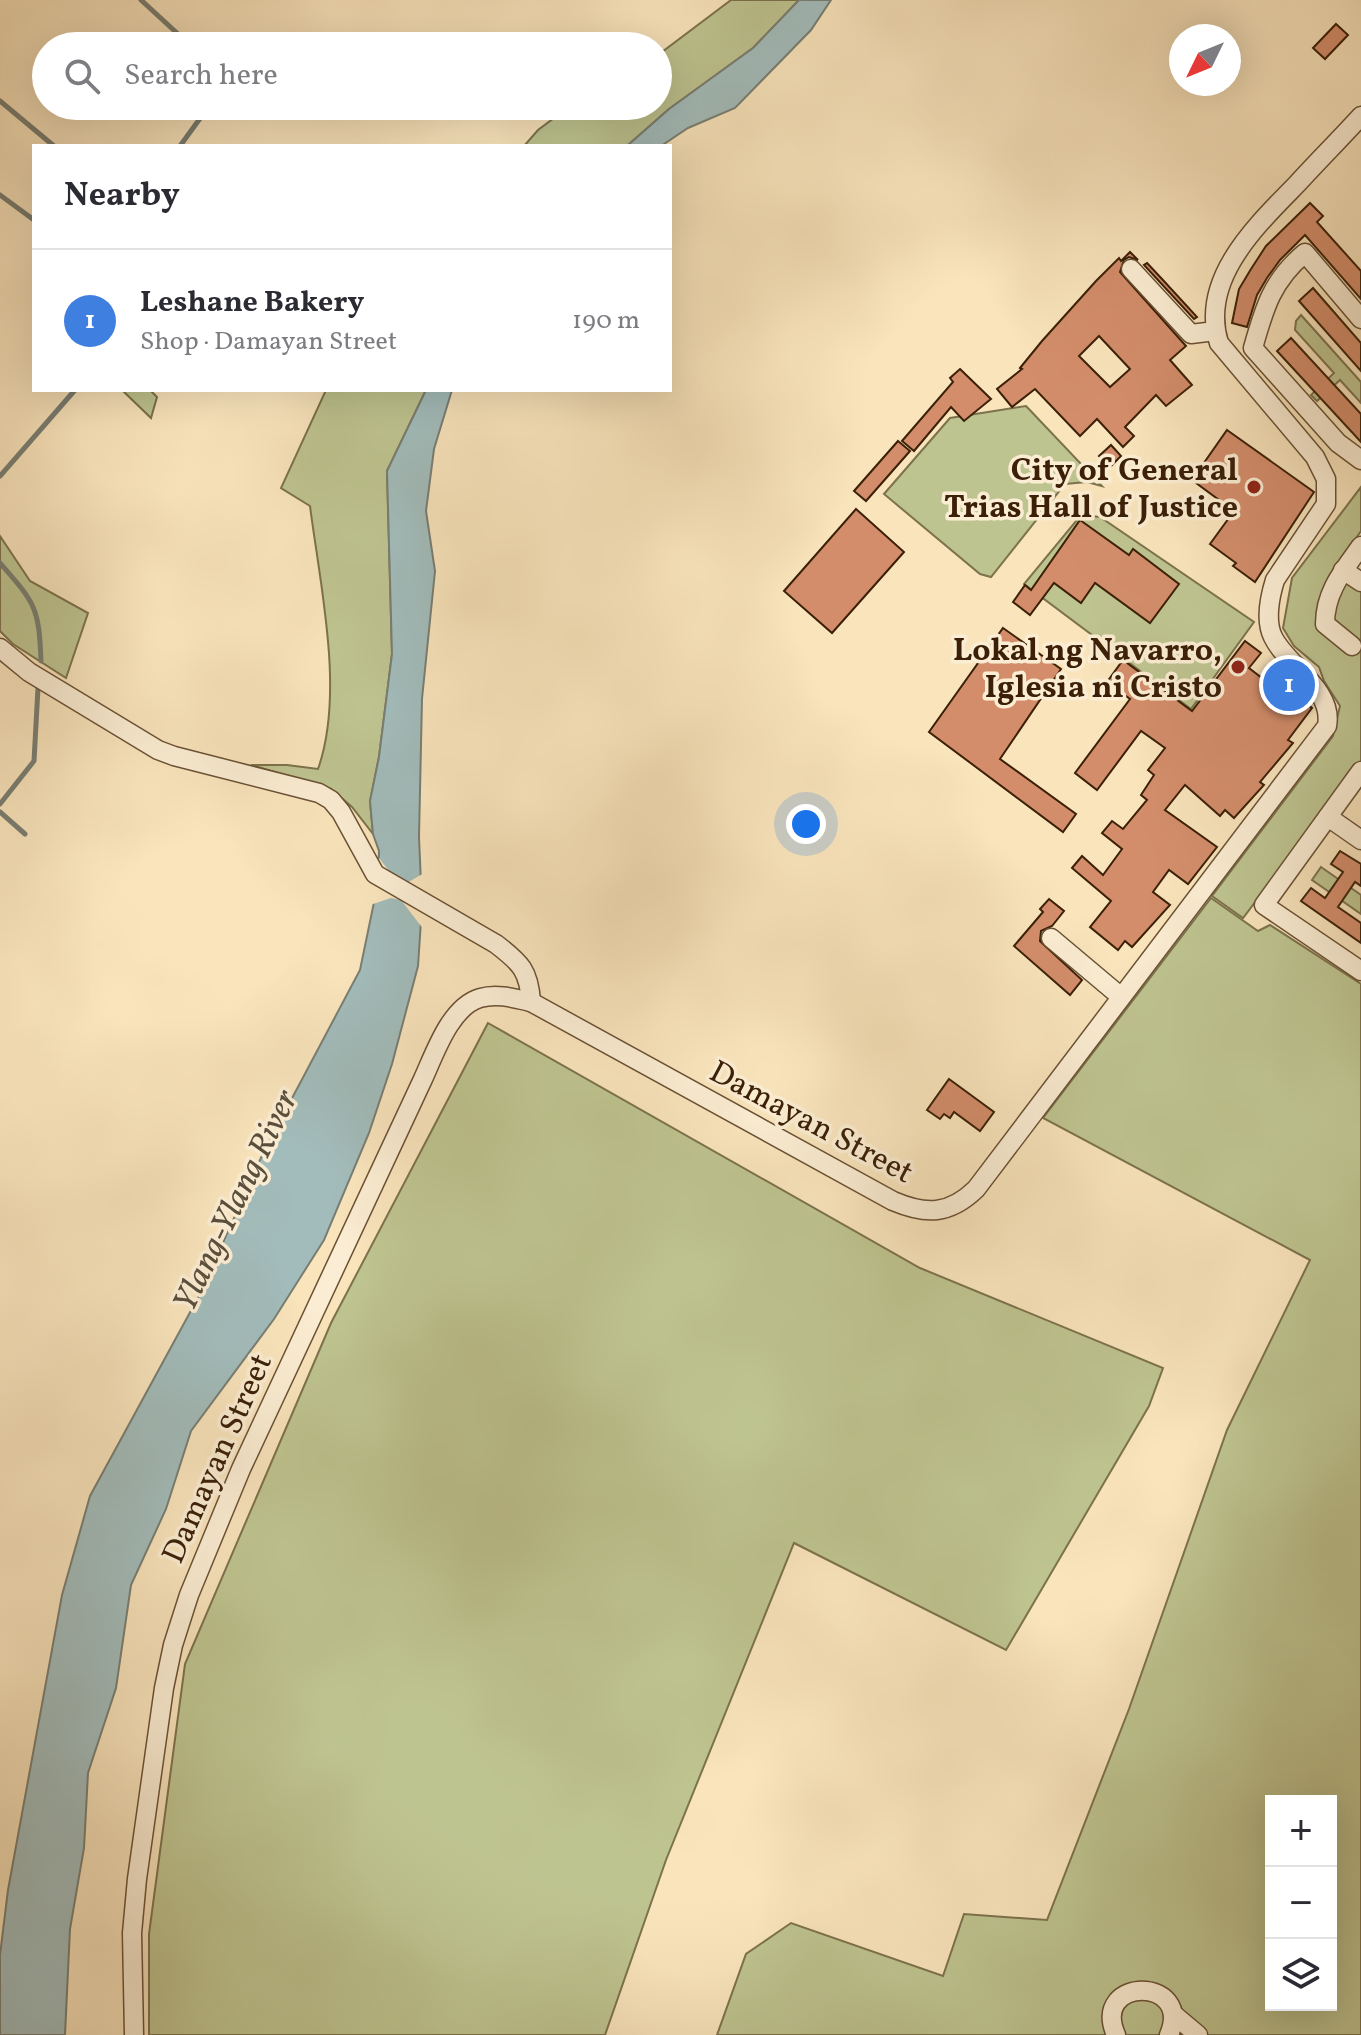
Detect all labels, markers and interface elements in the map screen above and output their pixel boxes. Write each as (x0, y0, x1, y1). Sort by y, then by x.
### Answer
north arrow (1169, 24, 1241, 96)
search box (32, 32, 672, 120)
icon: search (60, 54, 104, 98)
text: Search here (124, 55, 278, 97)
text: Nearby (64, 173, 180, 220)
text: Leshane Bakery (140, 282, 364, 324)
text: 1 (85, 303, 95, 339)
text: 190 m (572, 303, 640, 339)
text: Shop · Damayan Street (140, 324, 397, 360)
place label: City of General Trias Hall of Justice (944, 450, 1238, 531)
marker: City of General Trias Hall of Justice (1245, 478, 1263, 496)
place label: Lokal ng Navarro, Iglesia ni Cristo (953, 630, 1222, 711)
pin: 1 (1263, 655, 1315, 715)
marker: Lokal ng Navarro, Iglesia ni Cristo (1229, 658, 1247, 676)
your location (786, 804, 826, 844)
street label: Damayan Street (701, 1051, 920, 1196)
water label: Ylang-Ylang River (163, 1082, 311, 1321)
street label: Damayan Street (153, 1347, 285, 1571)
map controls (1265, 1795, 1337, 2011)
button: + (1265, 1795, 1337, 1867)
button: − (1265, 1867, 1337, 1939)
button: layers (1265, 1939, 1337, 2011)

